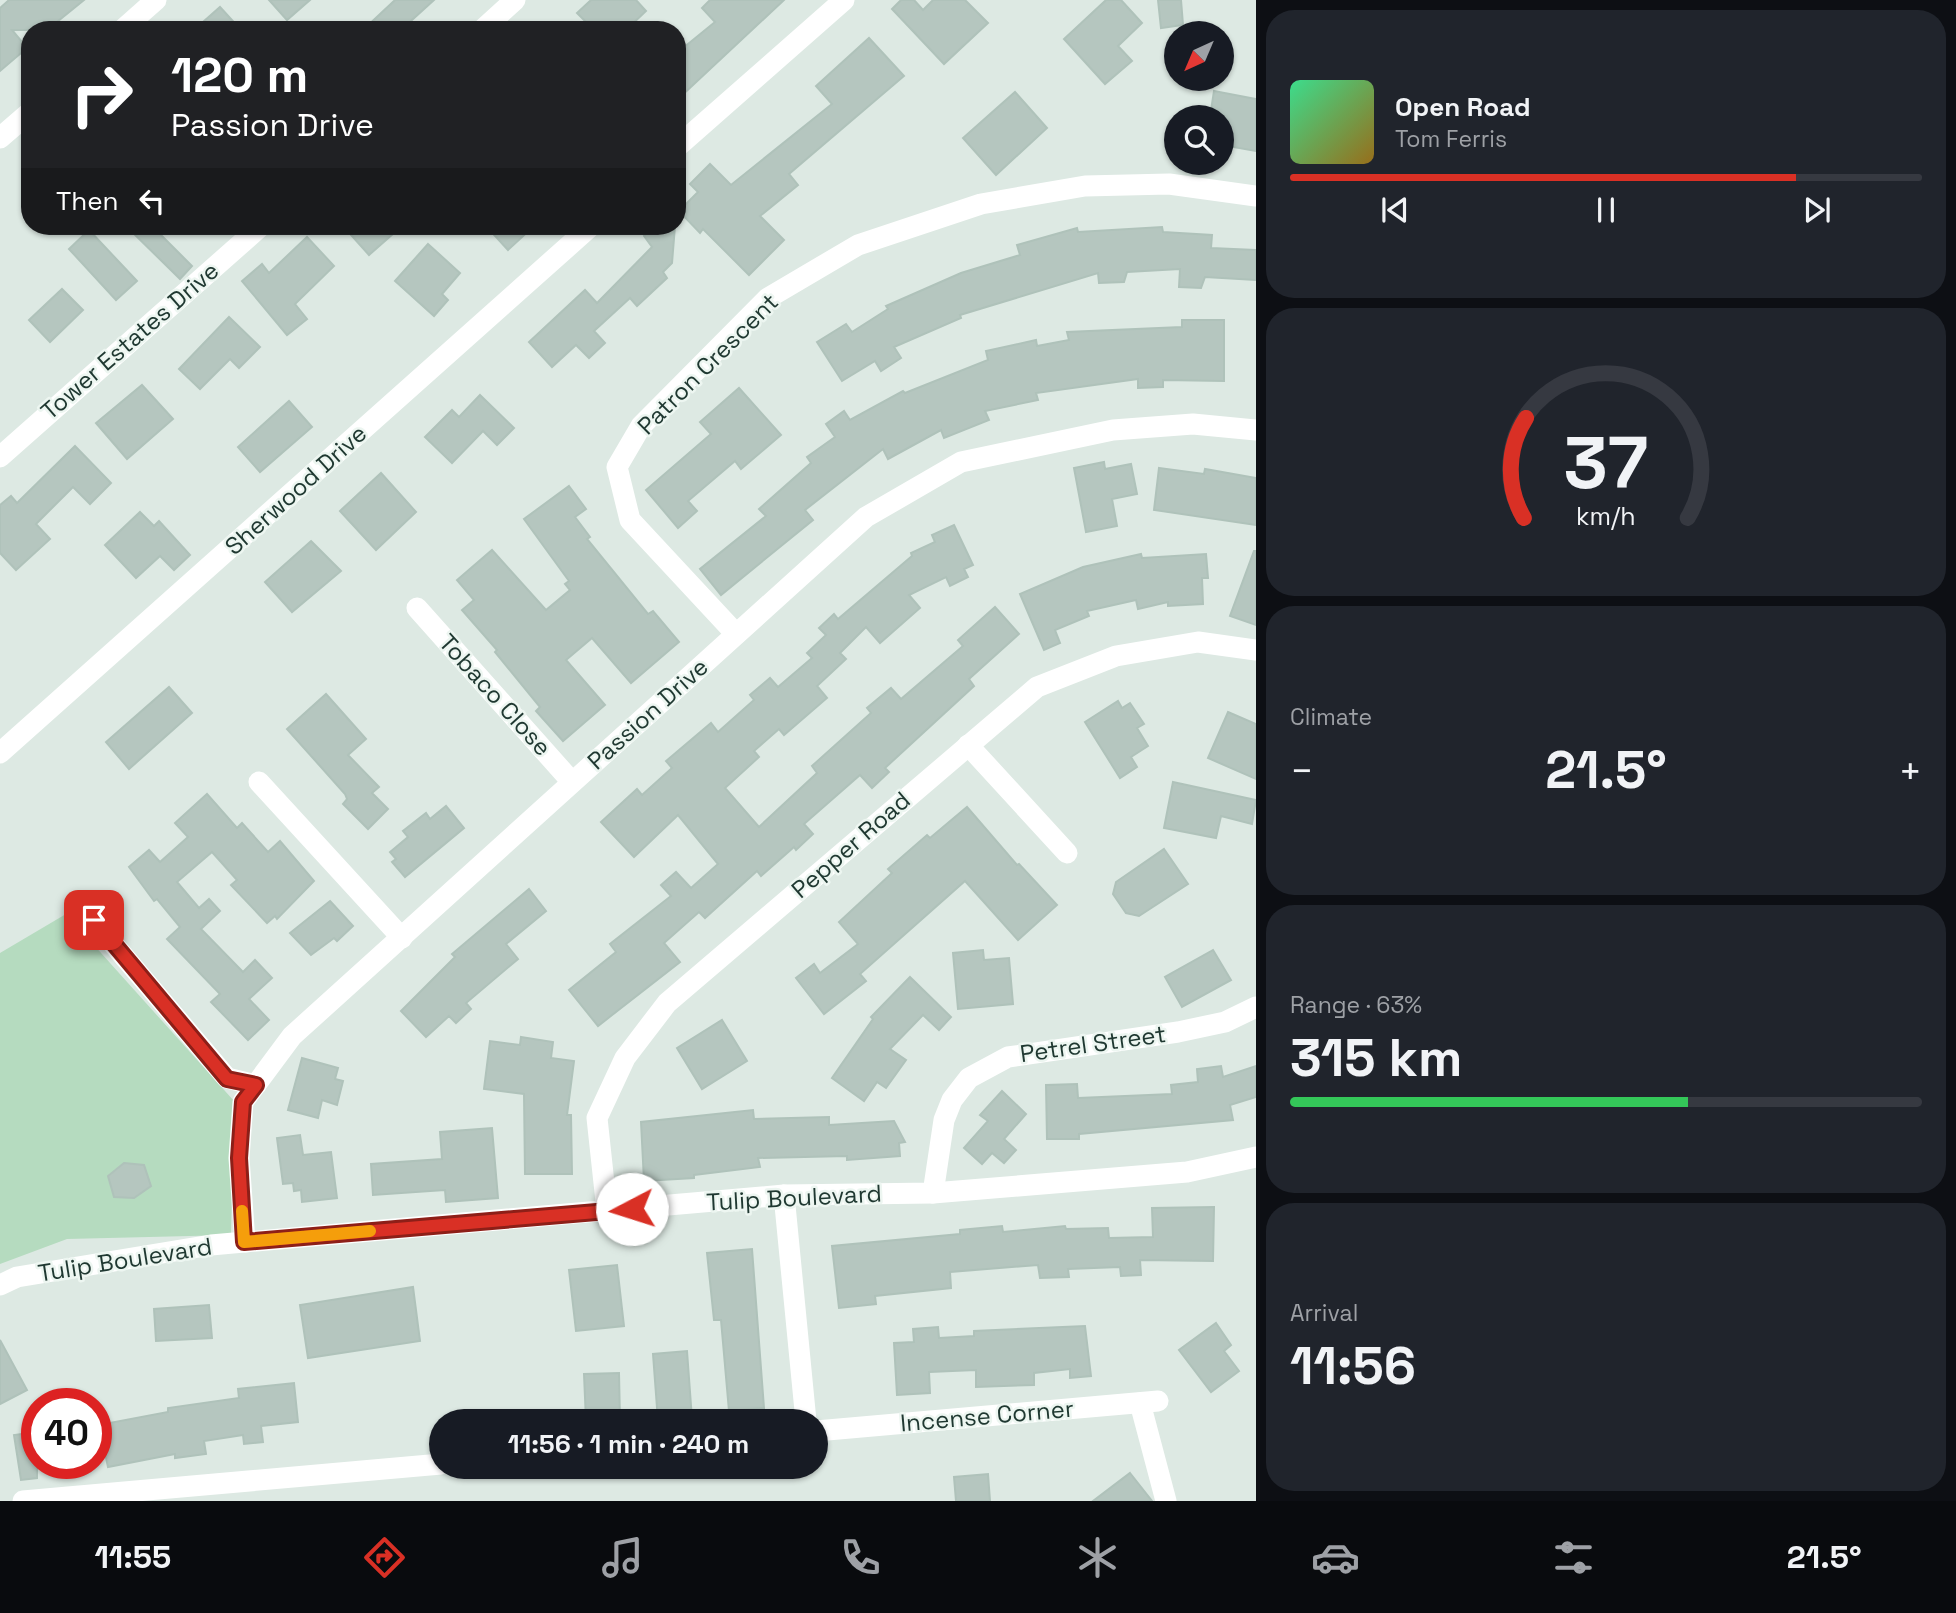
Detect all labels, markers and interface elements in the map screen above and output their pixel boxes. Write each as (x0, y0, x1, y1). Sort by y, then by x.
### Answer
north arrow (1164, 21, 1234, 91)
map controls (1164, 21, 1234, 175)
text: 120 m (171, 44, 308, 106)
icon: right (56, 49, 147, 140)
text: Open Road (1395, 90, 1531, 124)
text: Passion Drive (171, 105, 374, 145)
button: search (1164, 105, 1234, 175)
text: Tom Ferris (1395, 124, 1507, 154)
icon: left (133, 182, 171, 220)
text: Then (56, 184, 119, 218)
icon: previous (1376, 191, 1414, 229)
icon: pause (1587, 191, 1625, 229)
icon: next (1798, 191, 1836, 229)
street label: Tower Estates Drive (34, 255, 225, 426)
street label: Patron Crescent (630, 286, 785, 441)
text: 37 (1564, 417, 1648, 510)
street label: Sherwood Drive (218, 418, 373, 562)
text: km/h (1576, 500, 1636, 532)
street label: Tobaco Close (432, 627, 558, 762)
street label: Passion Drive (581, 651, 715, 776)
text: Climate (1290, 702, 1372, 732)
text: 21.5° (1545, 737, 1667, 803)
text: − (1290, 747, 1314, 795)
text: + (1898, 747, 1922, 795)
street label: Pepper Road (785, 785, 916, 905)
pin (64, 890, 124, 950)
icon: arrive (75, 901, 113, 939)
text: Range · 63% (1290, 990, 1422, 1020)
street label: Petrel Street (1018, 1018, 1168, 1069)
text: 315 km (1290, 1025, 1462, 1091)
position arrow (595, 1172, 669, 1246)
street label: Tulip Boulevard (705, 1177, 883, 1218)
street label: Tulip Boulevard (36, 1230, 214, 1289)
text: Arrival (1290, 1298, 1358, 1328)
text: 11:56 (1290, 1333, 1416, 1399)
speed limit sign: 40 (21, 1388, 112, 1479)
street label: Incense Corner (899, 1392, 1075, 1439)
text: 11:56 · 1 min · 240 m (508, 1427, 749, 1461)
icon: directions (360, 1533, 409, 1582)
icon: music (598, 1533, 647, 1582)
icon: phone (836, 1533, 885, 1582)
icon: climate (1073, 1533, 1122, 1582)
icon: car (1311, 1533, 1360, 1582)
icon: filters (1549, 1533, 1598, 1582)
text: 11:55 (94, 1537, 171, 1577)
text: 21.5° (1787, 1537, 1862, 1577)

